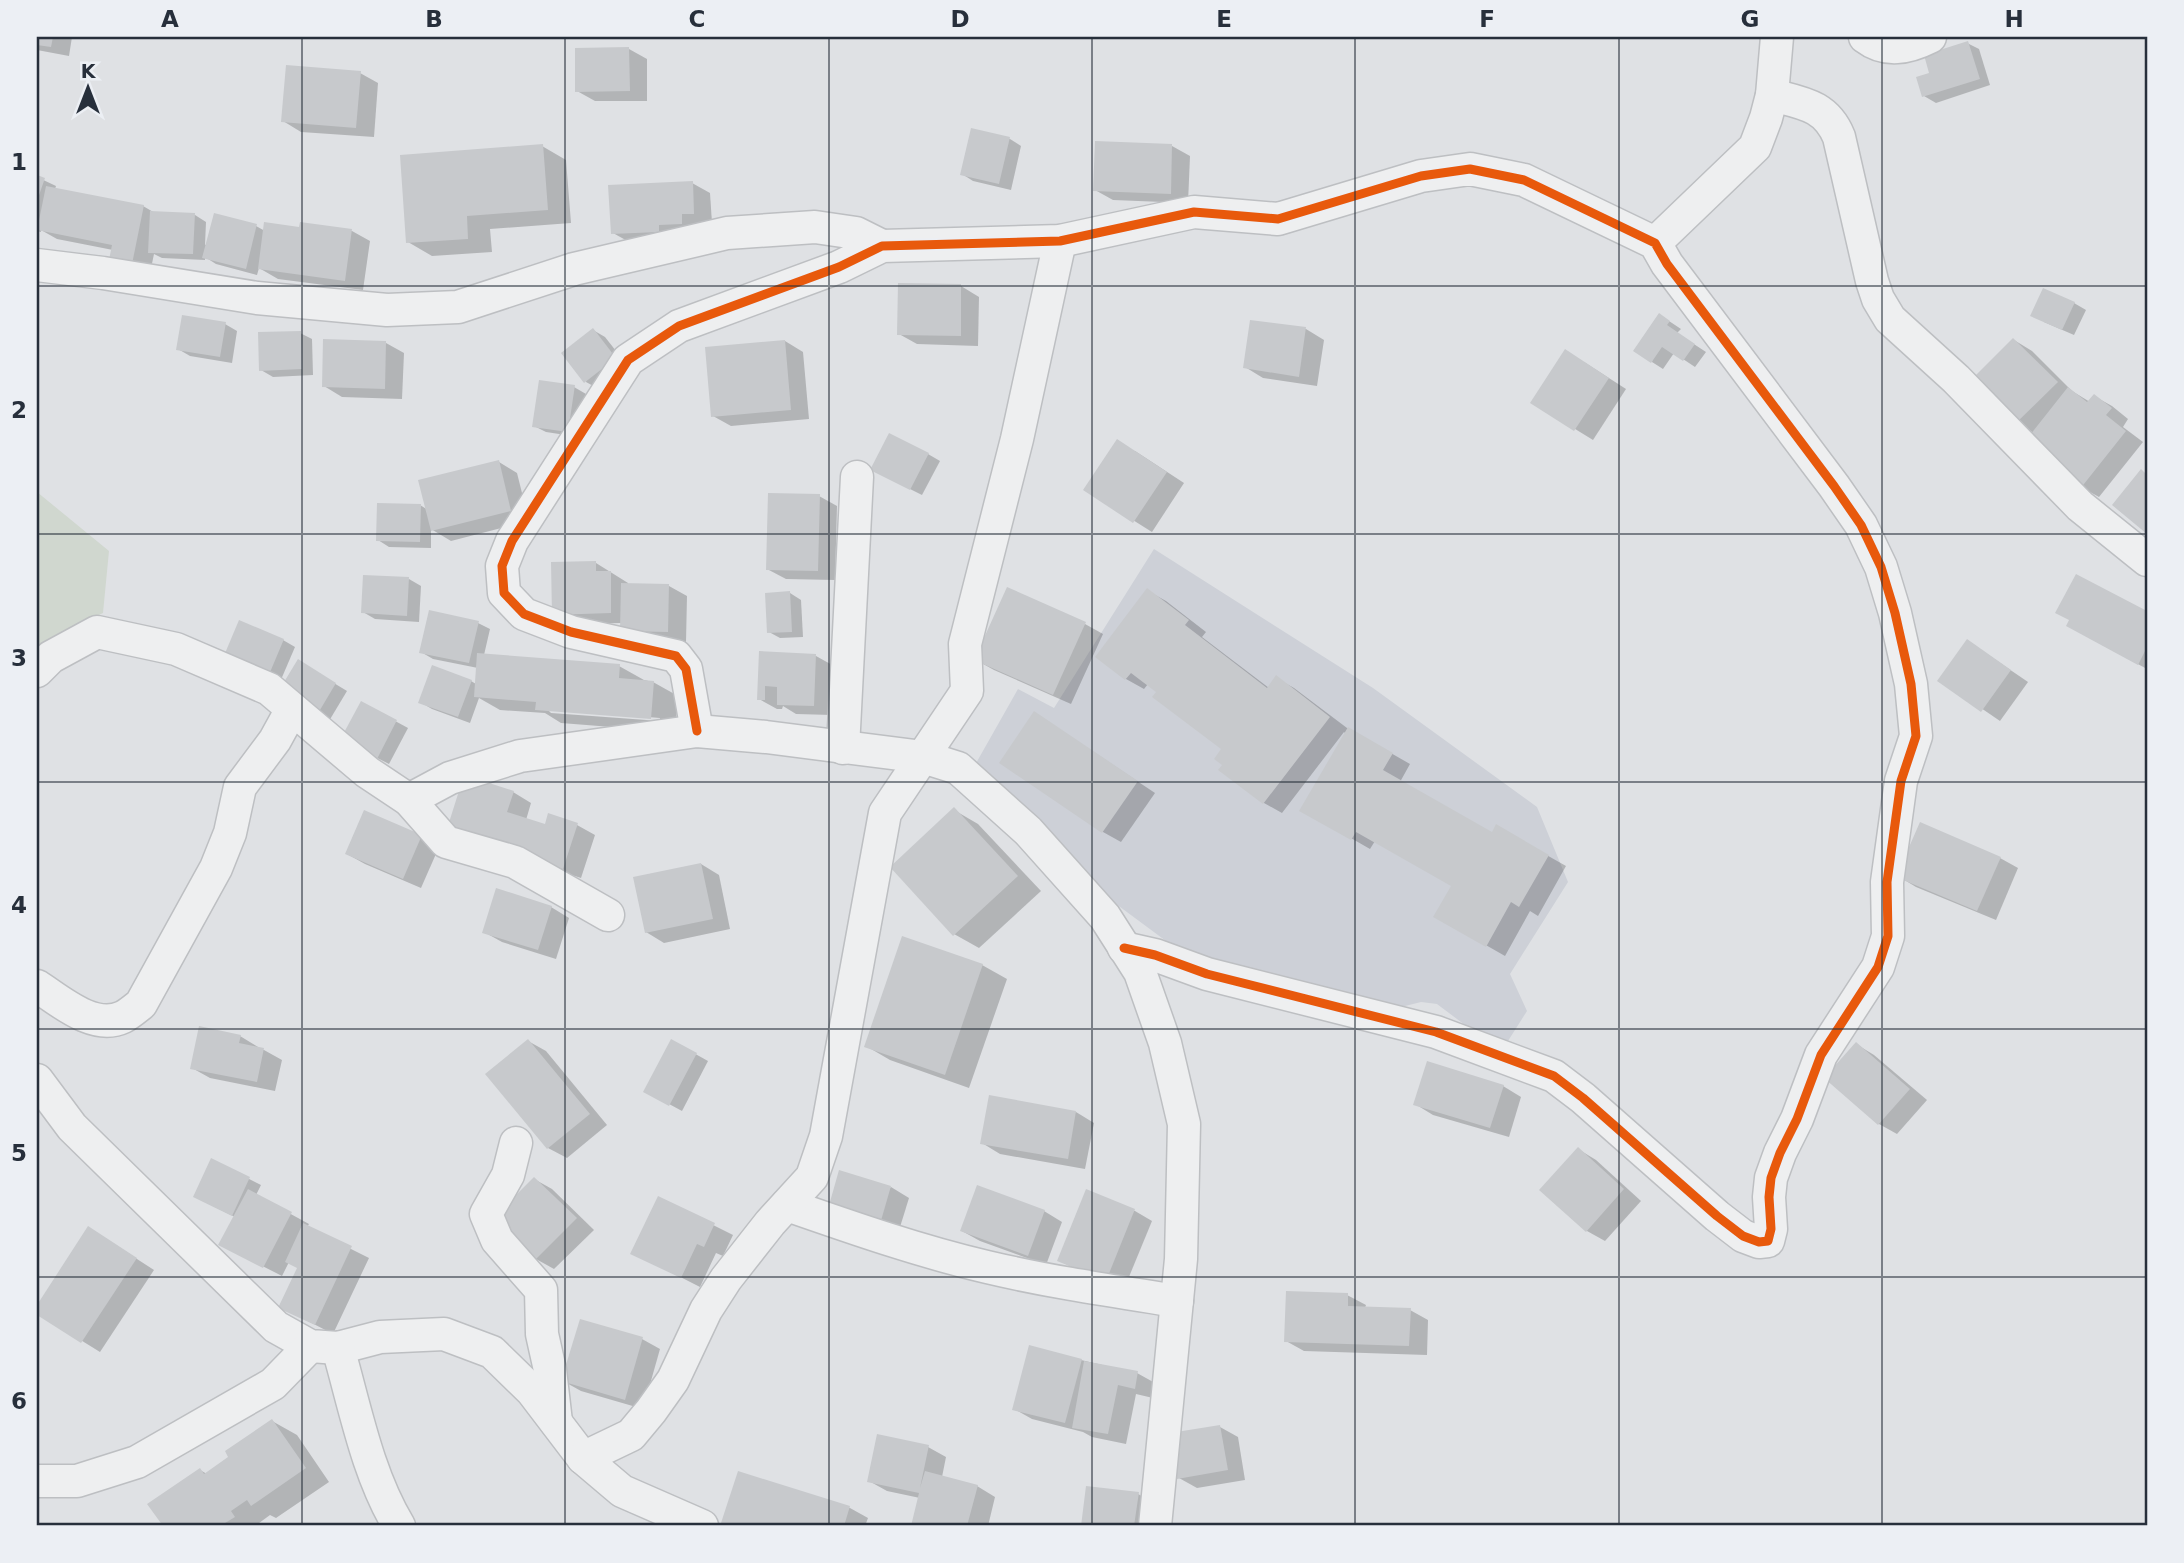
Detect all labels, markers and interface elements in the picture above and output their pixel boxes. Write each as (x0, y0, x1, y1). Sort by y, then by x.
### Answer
text: A (161, 6, 179, 32)
text: B (425, 6, 443, 32)
text: C (689, 6, 705, 32)
text: D (950, 6, 970, 32)
text: E (1216, 6, 1232, 32)
text: F (1479, 6, 1495, 32)
text: G (1741, 6, 1759, 32)
text: H (2004, 6, 2024, 32)
north arrow (52, 52, 122, 122)
text: K (81, 60, 97, 82)
text: 1 (11, 149, 27, 175)
text: 2 (11, 397, 27, 423)
text: 3 (11, 645, 27, 671)
text: 4 (11, 892, 27, 918)
text: 5 (11, 1140, 27, 1166)
text: 6 (11, 1388, 27, 1414)

